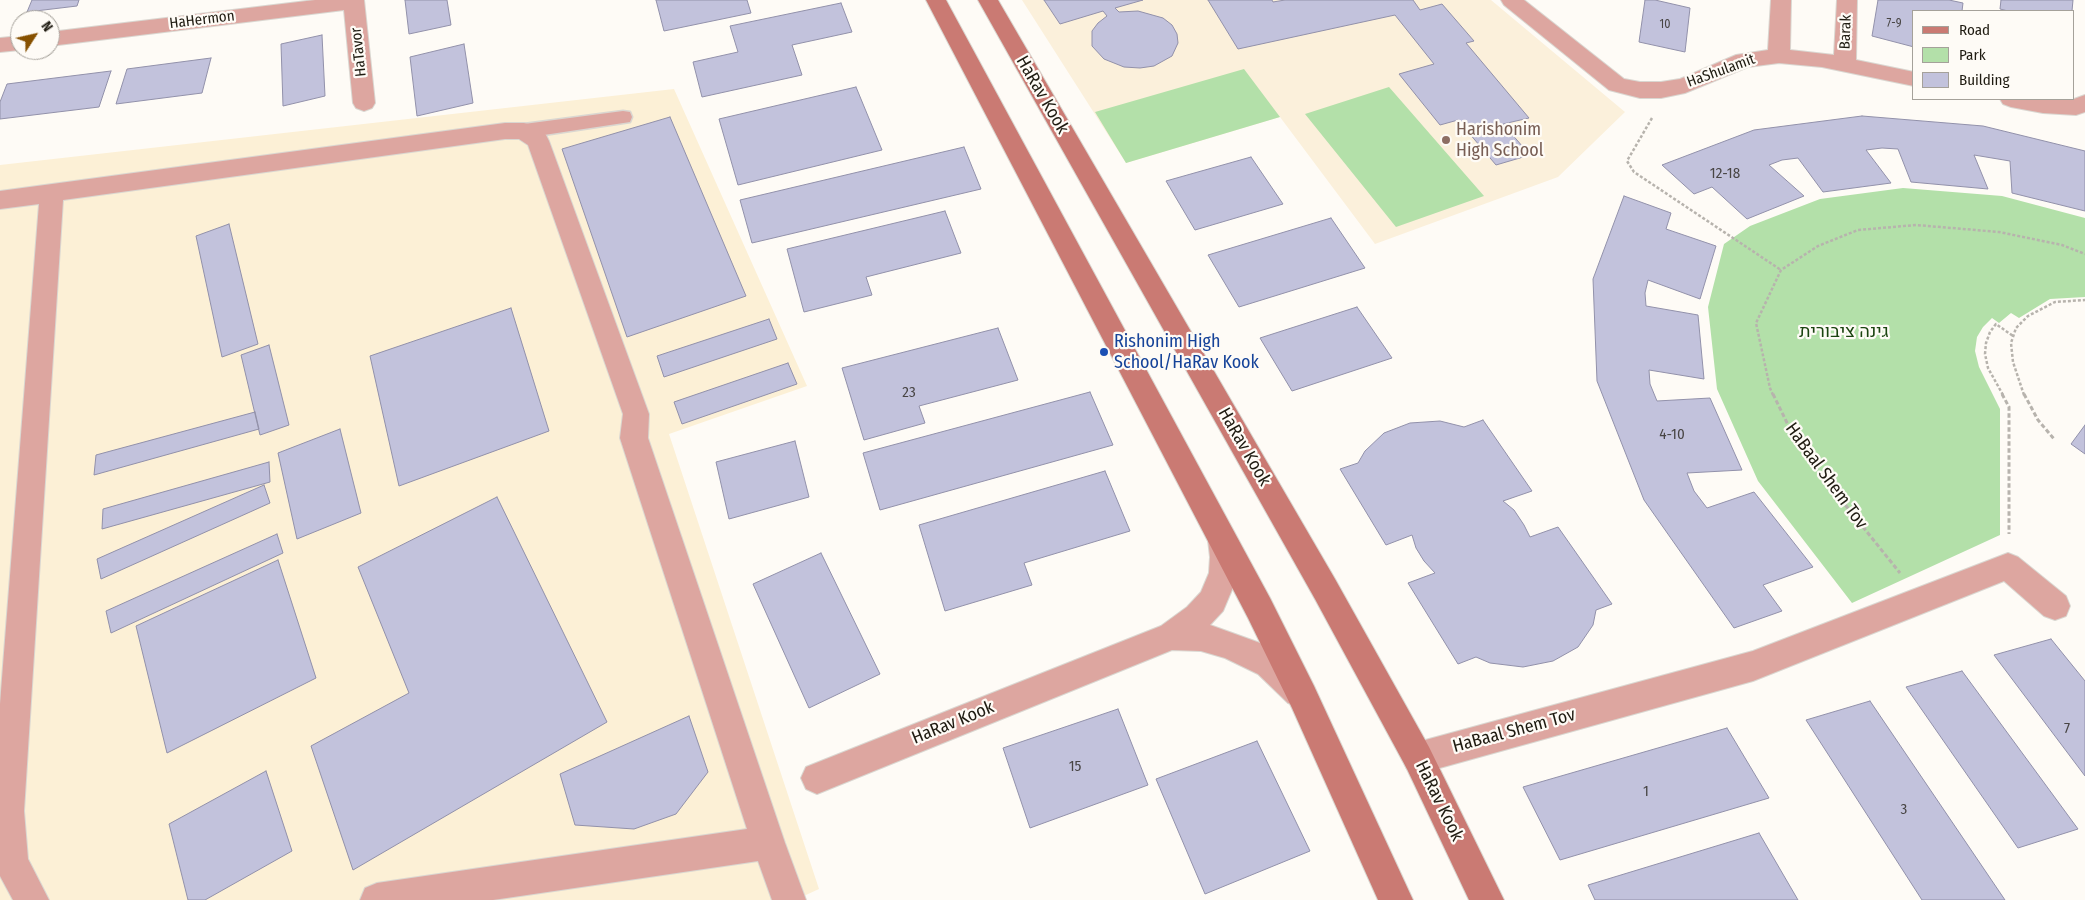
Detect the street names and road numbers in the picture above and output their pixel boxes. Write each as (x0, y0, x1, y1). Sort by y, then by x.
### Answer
street label: HaHermon (168, 7, 236, 33)
street label: Barak (1836, 14, 1856, 50)
street label: HaTavor (347, 26, 371, 78)
street label: HaShulamit (1685, 50, 1757, 92)
street label: HaRav Kook (1011, 52, 1073, 138)
street label: HaRav Kook (1213, 404, 1275, 490)
street label: HaBaal Shem Tov (1780, 419, 1872, 533)
street label: HaRav Kook (909, 697, 997, 749)
street label: HaBaal Shem Tov (1450, 704, 1578, 758)
street label: HaRav Kook (1410, 757, 1468, 845)

